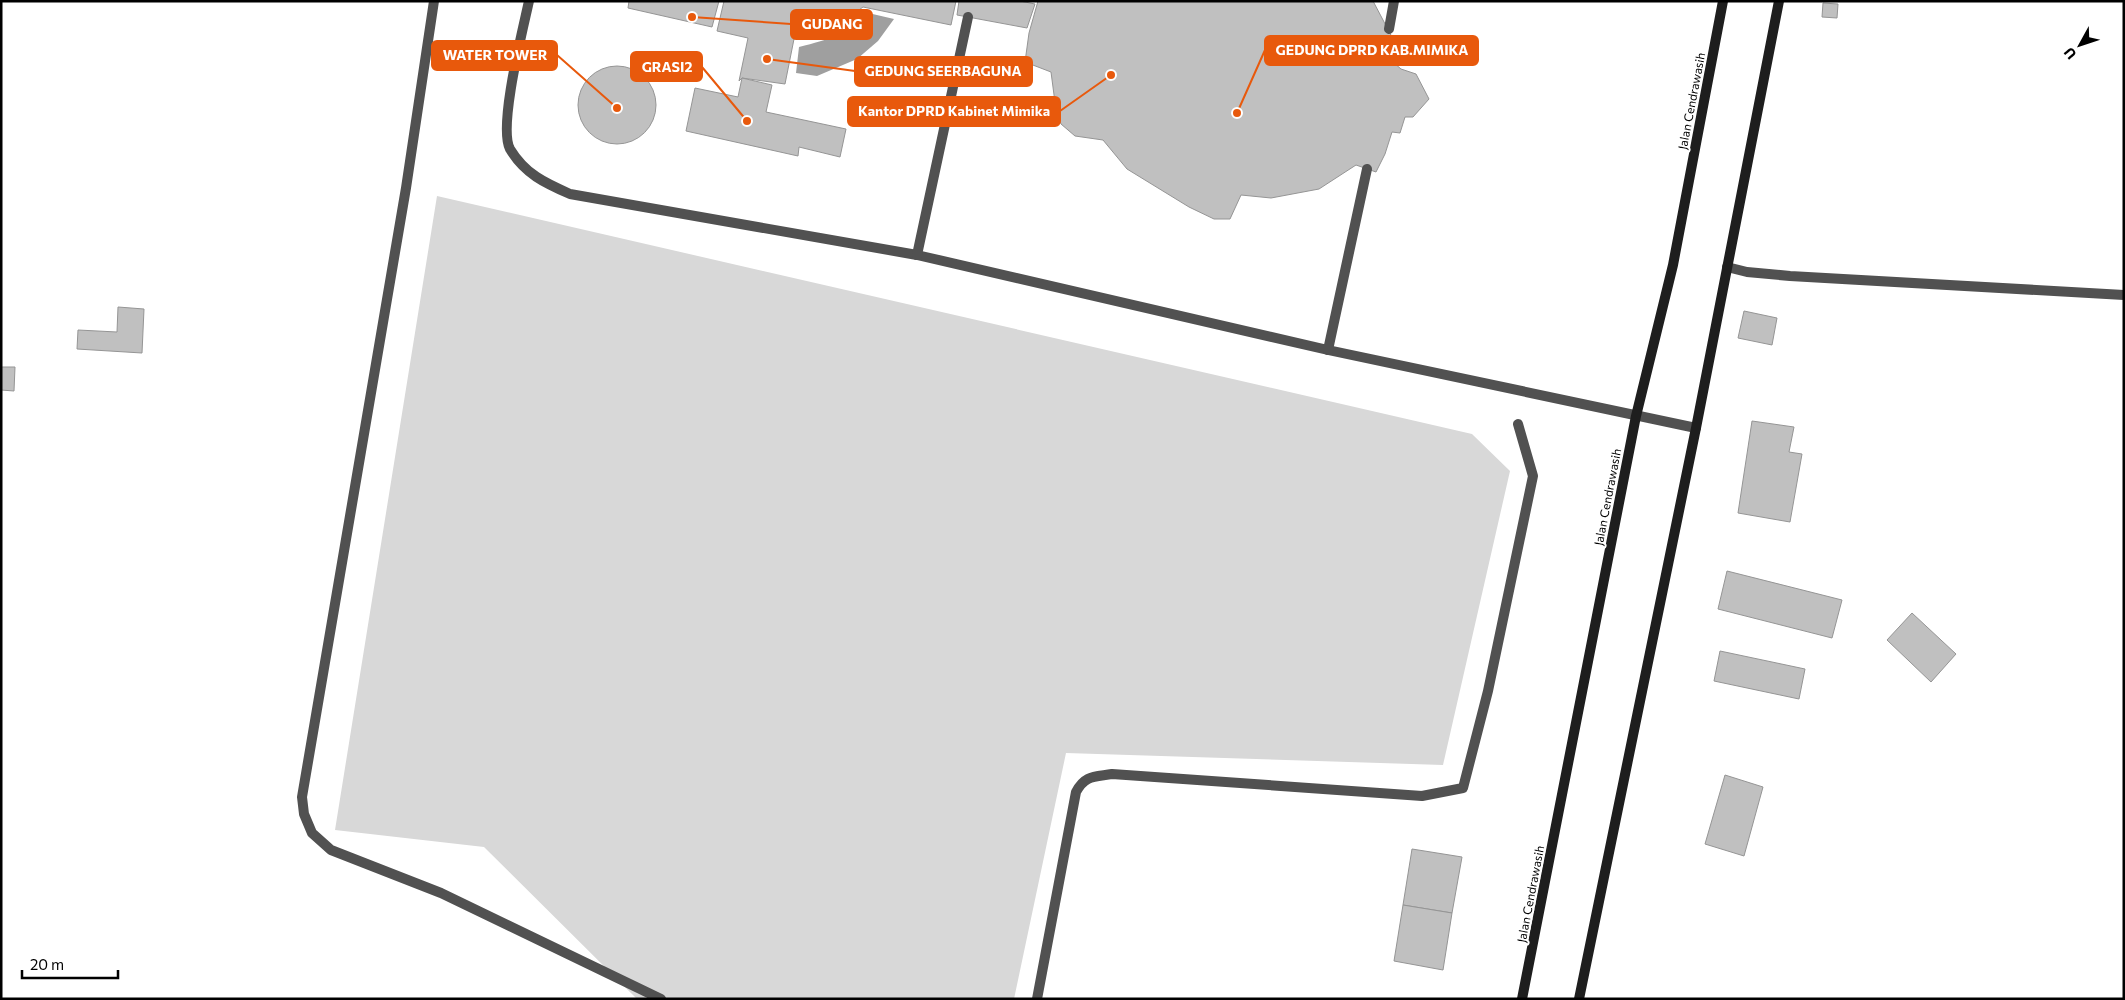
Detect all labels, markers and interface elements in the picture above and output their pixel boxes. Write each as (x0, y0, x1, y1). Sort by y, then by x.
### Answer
callout: GUDANG (791, 10, 872, 39)
text: GUDANG (801, 15, 863, 32)
north arrow (2055, 20, 2105, 70)
callout: GEDUNG DPRD KAB.MIMIKA (1265, 36, 1478, 65)
callout: WATER TOWER (432, 41, 557, 70)
text: GEDUNG DPRD KAB.MIMIKA (1276, 41, 1468, 58)
text: U (2060, 44, 2079, 63)
text: WATER TOWER (443, 46, 548, 63)
street label: Jalan Cendrawasih (1675, 51, 1708, 151)
callout: GRASI2 (631, 52, 702, 81)
callout: GEDUNG SEERBAGUNA (855, 57, 1032, 86)
text: GRASI2 (642, 58, 692, 75)
text: GEDUNG SEERBAGUNA (865, 62, 1021, 79)
callout: Kantor DPRD Kabinet Mimika (848, 97, 1060, 126)
text: Kantor DPRD Kabinet Mimika (858, 102, 1050, 119)
street label: Jalan Cendrawasih (1591, 447, 1624, 547)
street label: Jalan Cendrawasih (1514, 844, 1547, 944)
scale bar (22, 948, 119, 980)
text: 20 m (30, 955, 64, 973)

